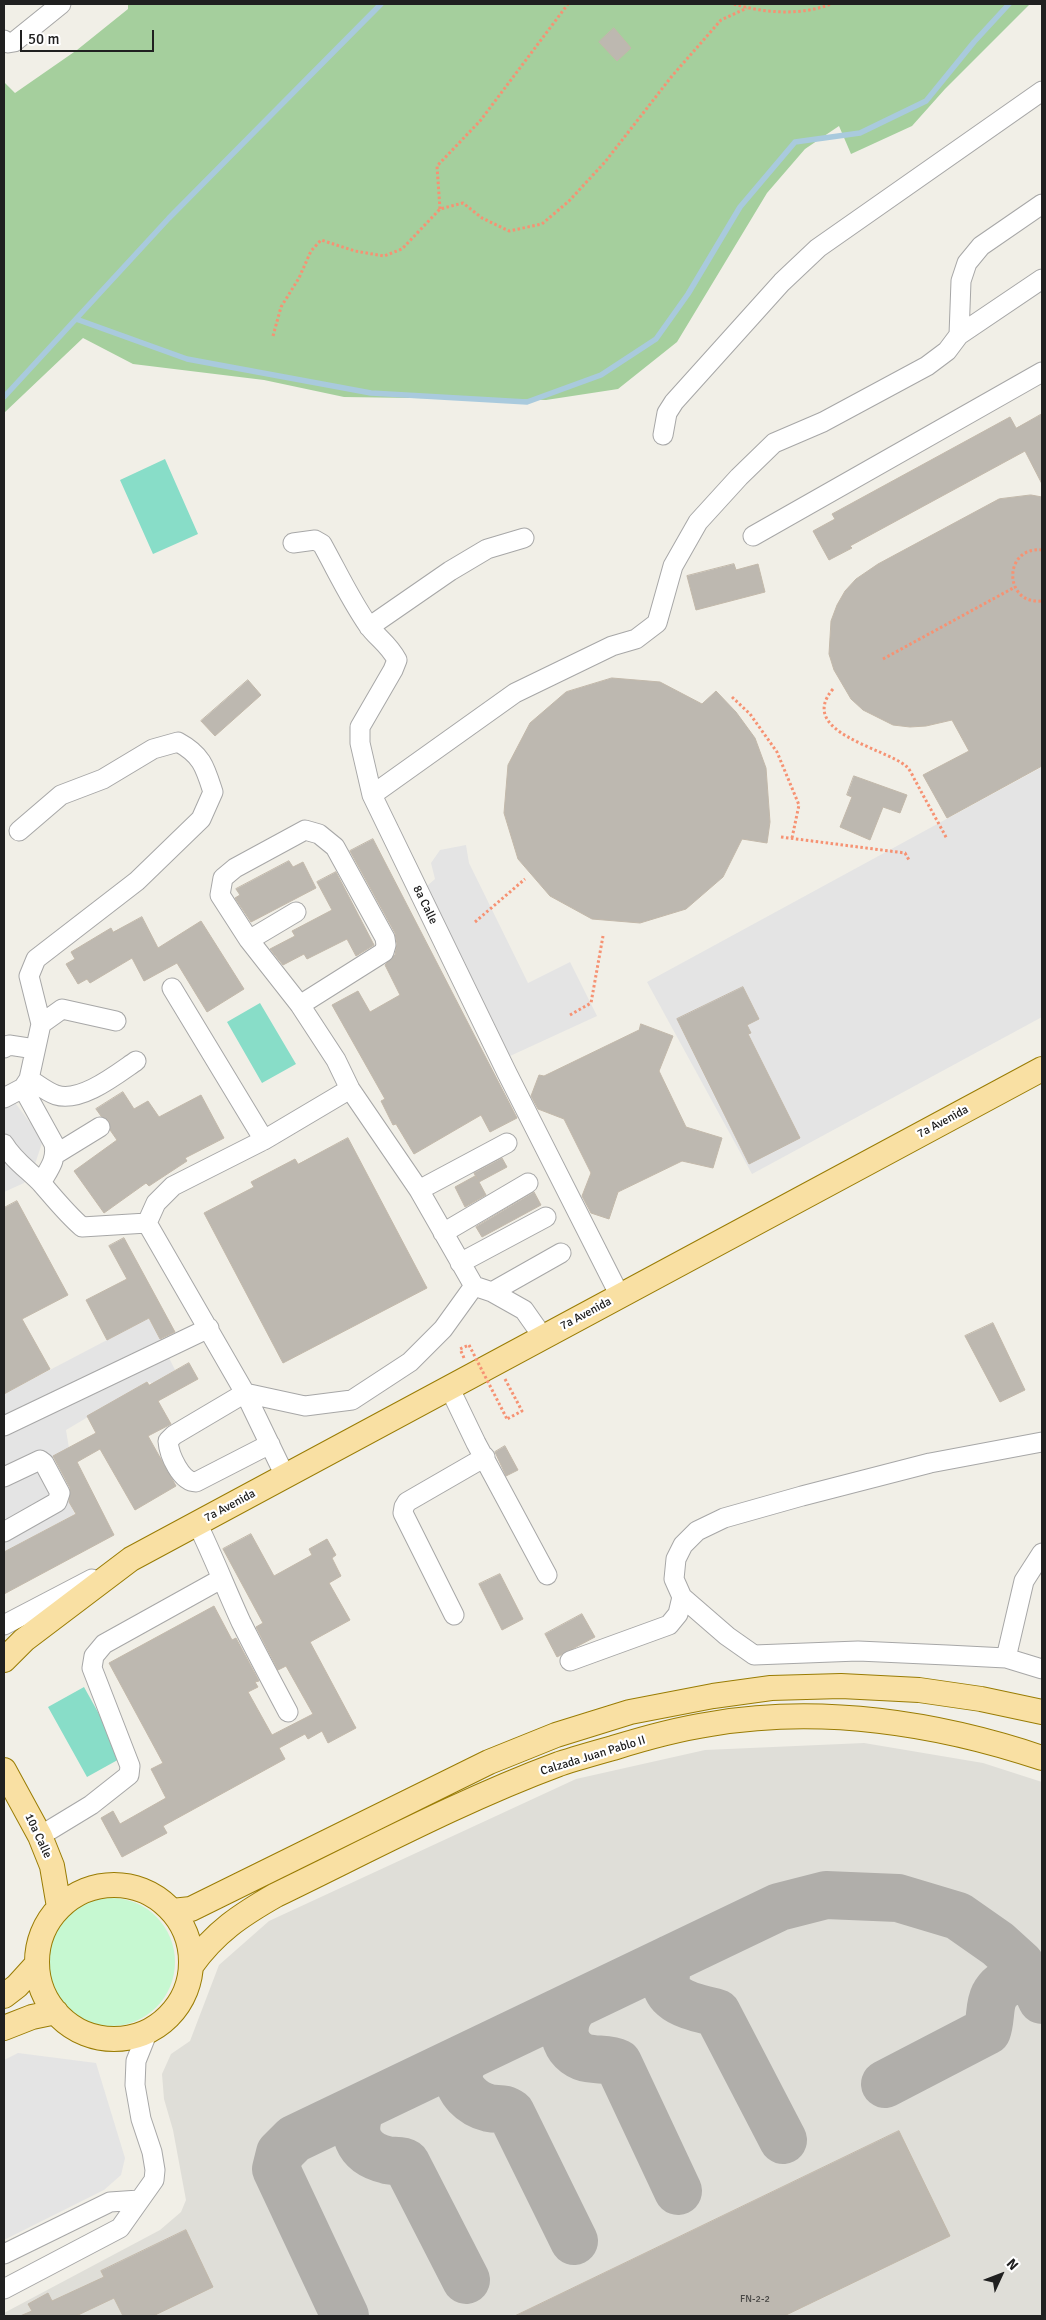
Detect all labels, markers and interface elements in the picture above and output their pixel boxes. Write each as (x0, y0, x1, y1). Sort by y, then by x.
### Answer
scale bar (22, 20, 156, 52)
text: 50 m (28, 30, 59, 48)
street label: 8a Calle (409, 883, 441, 927)
street label: 7a Avenida (915, 1103, 971, 1141)
street label: 7a Avenida (558, 1295, 614, 1333)
street label: 7a Avenida (202, 1487, 258, 1525)
street label: Calzada Juan Pablo II (539, 1733, 647, 1779)
street label: 10a Calle (21, 1811, 55, 1861)
north arrow (976, 2250, 1026, 2300)
text: N (1003, 2255, 1022, 2274)
house number: FN-2-2 (740, 2293, 770, 2305)

